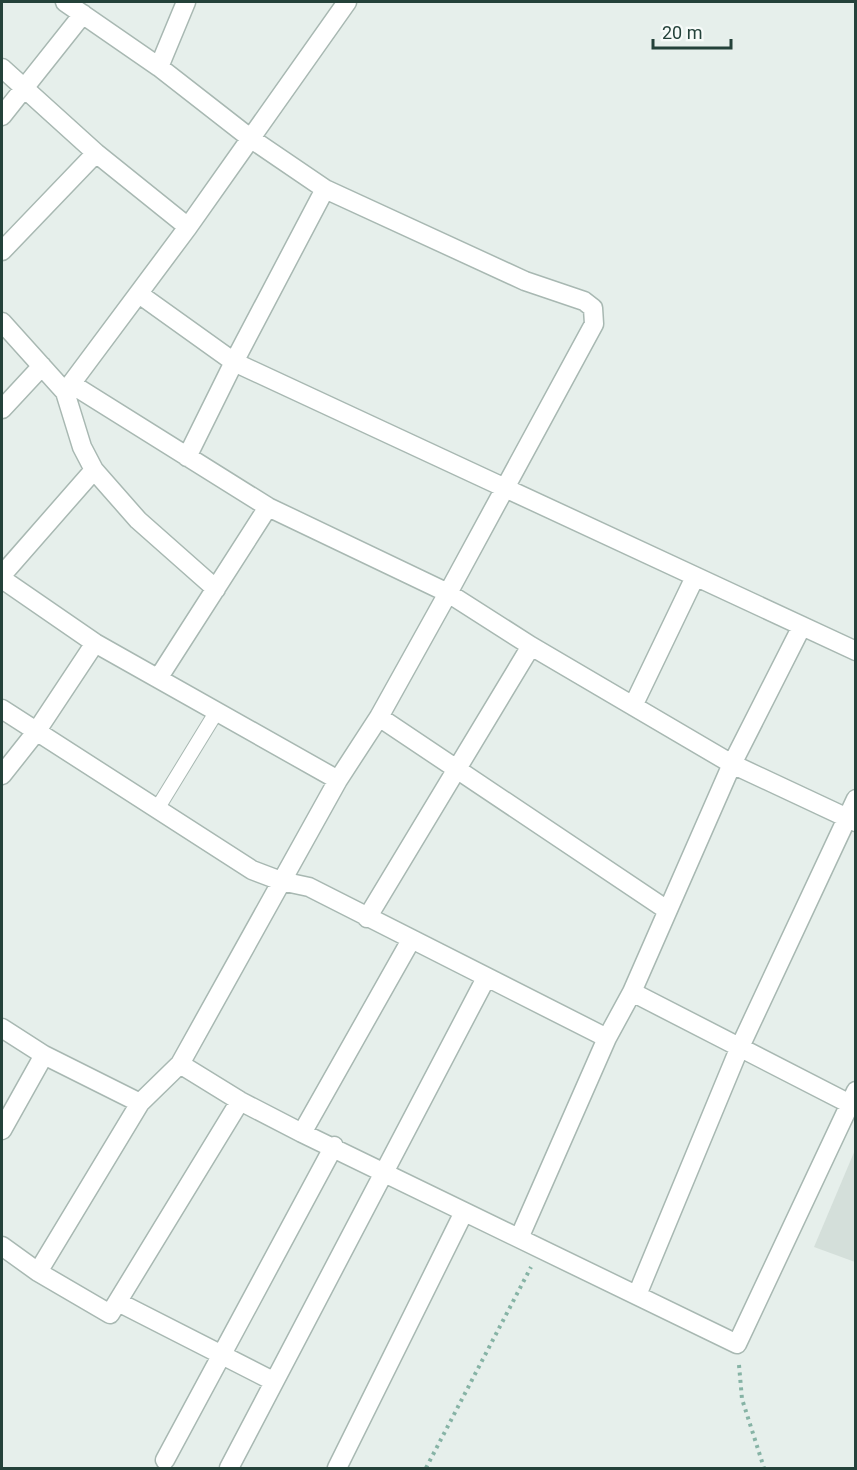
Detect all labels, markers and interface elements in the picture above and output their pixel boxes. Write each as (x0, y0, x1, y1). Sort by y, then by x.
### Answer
scale bar (653, 12, 731, 50)
text: 20 m (662, 22, 702, 43)

